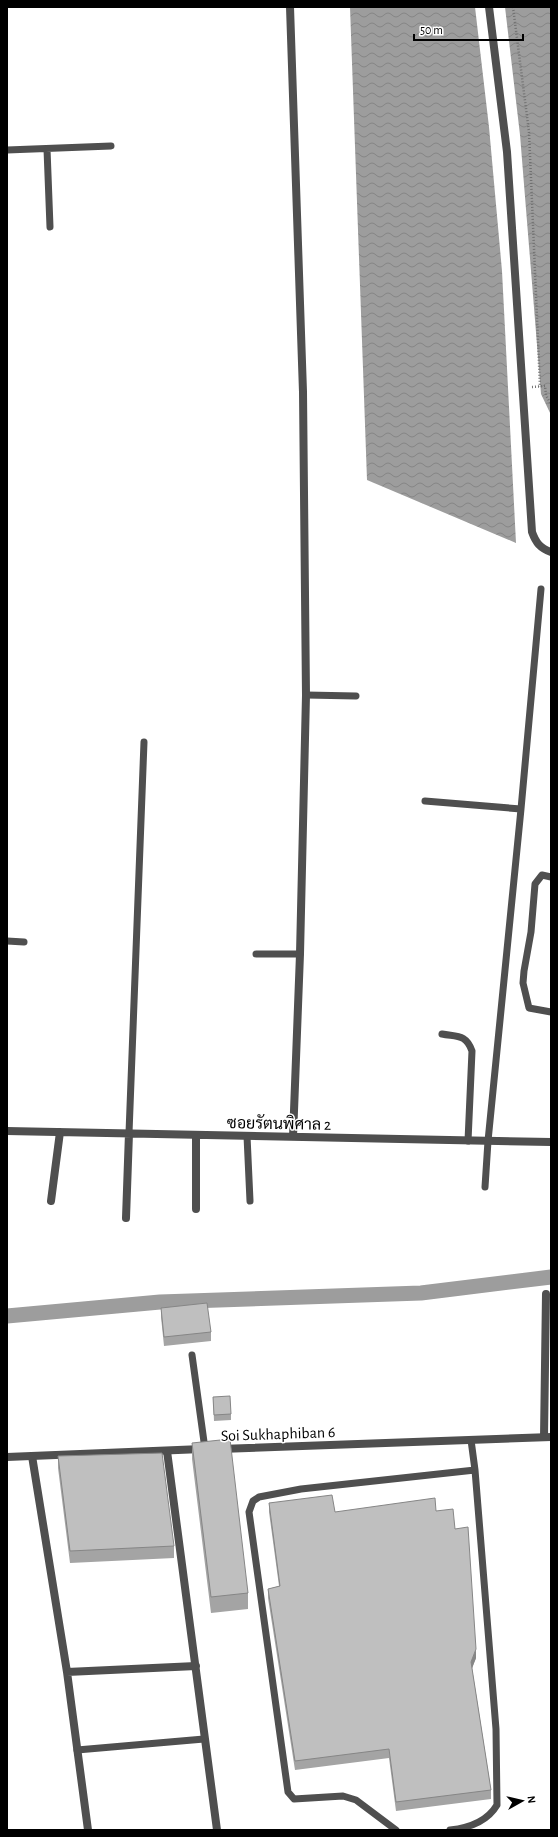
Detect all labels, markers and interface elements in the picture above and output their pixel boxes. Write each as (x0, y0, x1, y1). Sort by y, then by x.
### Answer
scale bar (414, 16, 523, 42)
text: 50 m (420, 24, 443, 36)
street label: ซอยรัตนพิศาล 2 (227, 1112, 331, 1133)
street label: Soi Sukhaphiban 6 (221, 1424, 336, 1444)
north arrow (502, 1781, 542, 1821)
text: N (525, 1795, 537, 1804)

